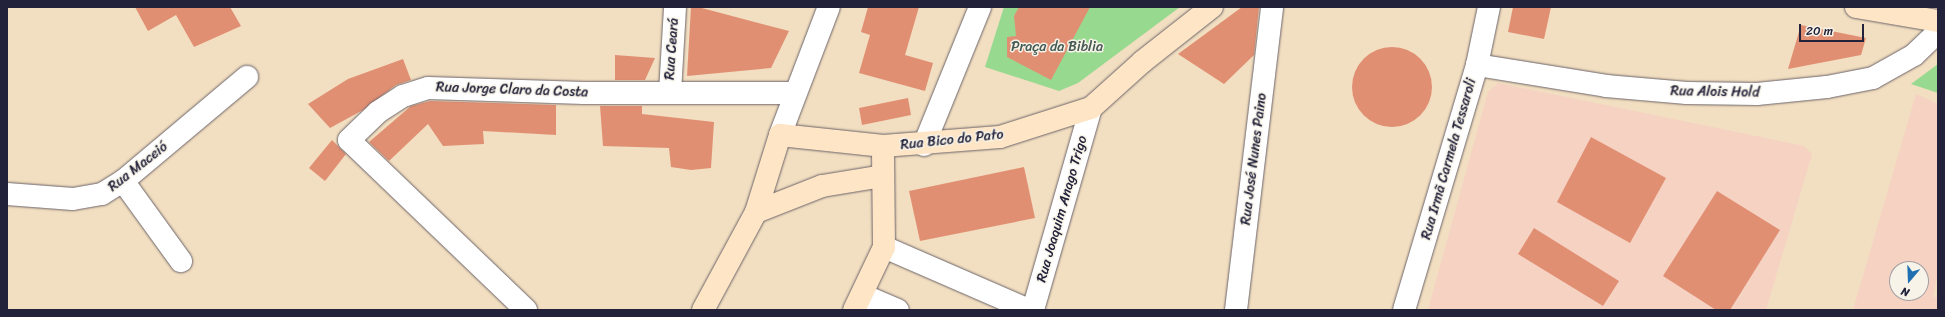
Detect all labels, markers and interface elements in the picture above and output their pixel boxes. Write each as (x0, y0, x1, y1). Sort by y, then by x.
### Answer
scale bar (1801, 16, 1866, 42)
street label: Rua Ceará (661, 17, 683, 81)
text: 20 m (1806, 20, 1833, 42)
park label: Praça da Biblia (1011, 39, 1103, 55)
street label: Rua Irmã Carmela Tessaroli (1418, 76, 1480, 242)
street label: Rua Jorge Claro da Costa (435, 79, 589, 101)
street label: Rua Alois Hold (1670, 83, 1760, 101)
street label: Rua José Nunes Paino (1238, 92, 1270, 226)
street label: Rua Bico do Pato (899, 126, 1005, 154)
street label: Rua Joaquim Anago Trigo (1033, 134, 1091, 284)
street label: Rua Maceió (105, 139, 171, 195)
north arrow (1889, 261, 1929, 301)
text: N (1899, 282, 1912, 302)

